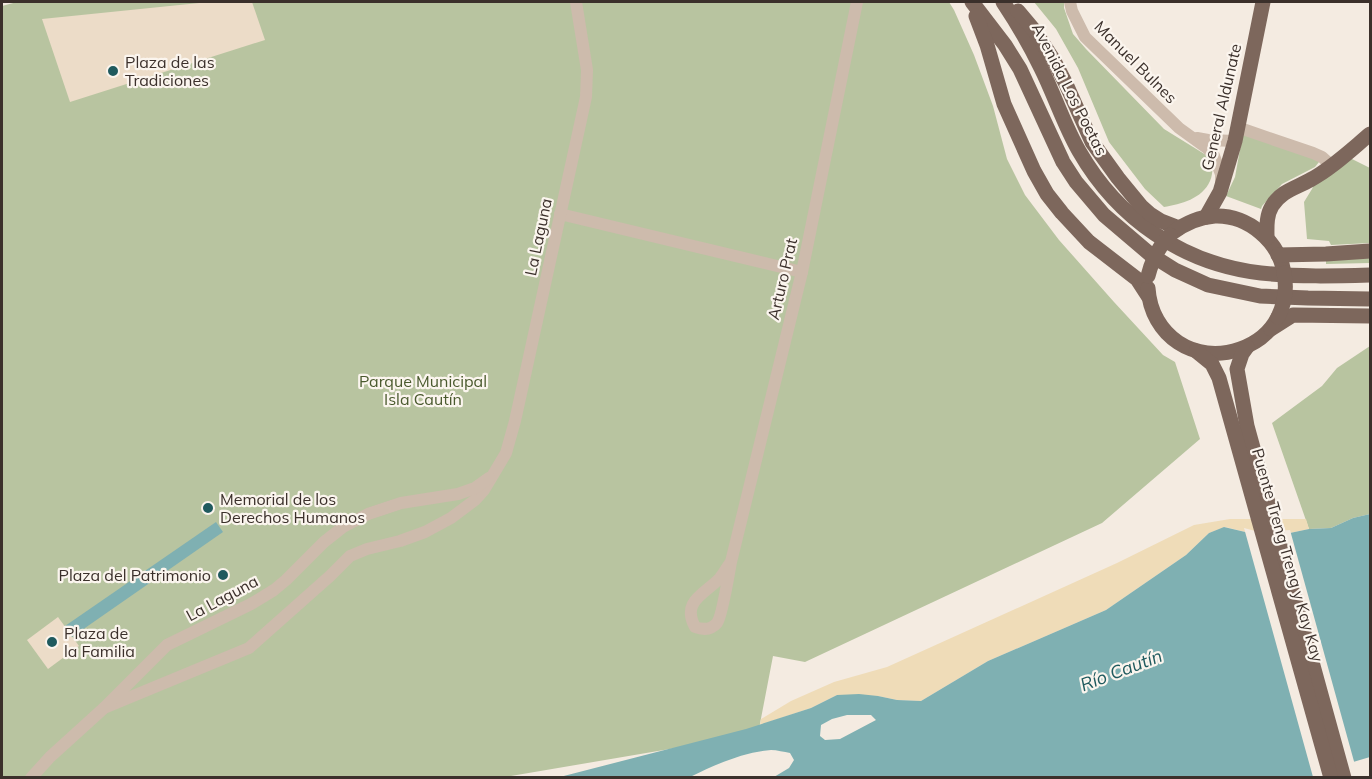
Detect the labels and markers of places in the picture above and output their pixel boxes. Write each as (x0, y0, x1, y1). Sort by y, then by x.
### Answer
place label: Plaza de las Tradiciones (125, 52, 215, 90)
marker: Plaza de las Tradiciones (106, 64, 120, 78)
place label: Memorial de los Derechos Humanos (220, 489, 365, 527)
marker: Memorial de los Derechos Humanos (201, 501, 215, 515)
place label: Plaza del Patrimonio (59, 565, 211, 585)
marker: Plaza del Patrimonio (216, 568, 230, 582)
place label: Plaza de la Familia (64, 623, 135, 661)
marker: Plaza de la Familia (45, 635, 59, 649)

